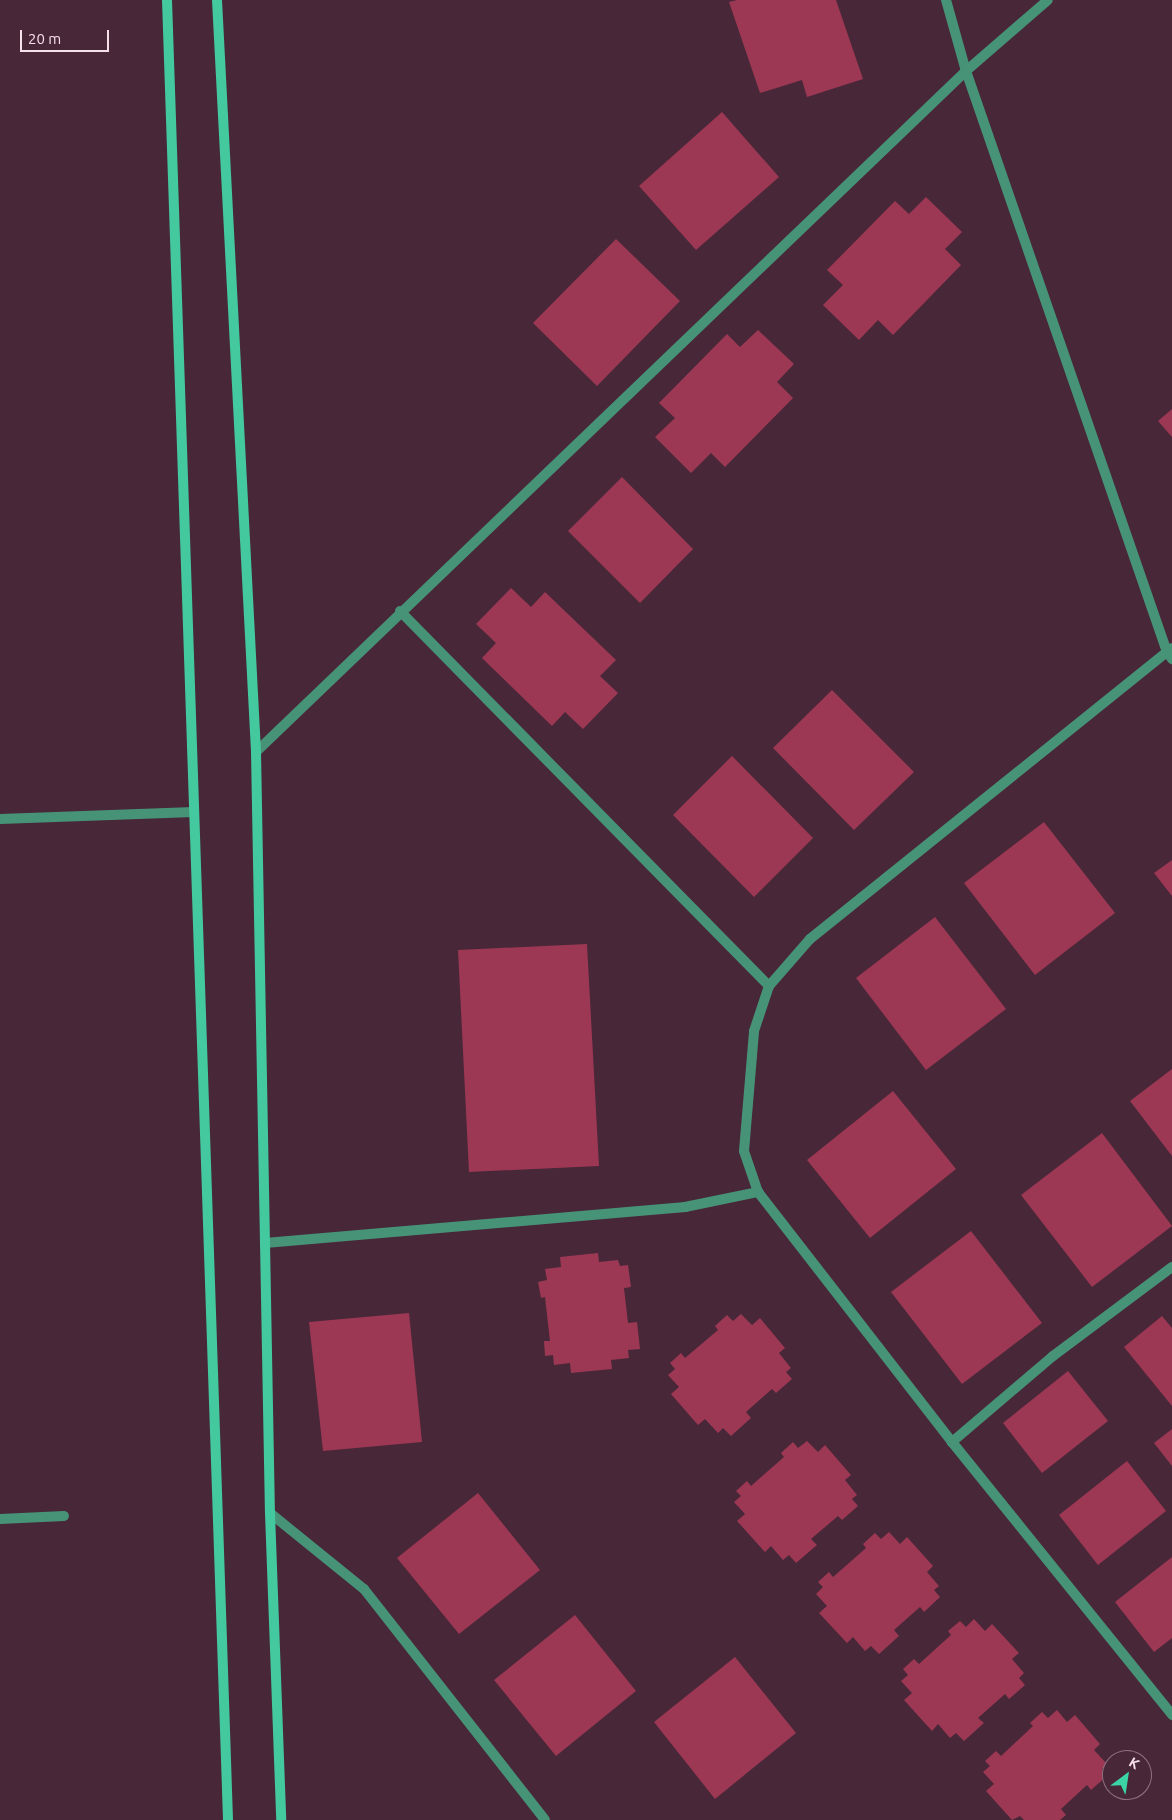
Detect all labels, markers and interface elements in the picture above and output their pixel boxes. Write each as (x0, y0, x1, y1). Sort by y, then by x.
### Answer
scale bar (22, 20, 111, 52)
text: 20 m (28, 30, 61, 47)
north arrow (1102, 1750, 1152, 1800)
text: K (1126, 1754, 1142, 1772)

